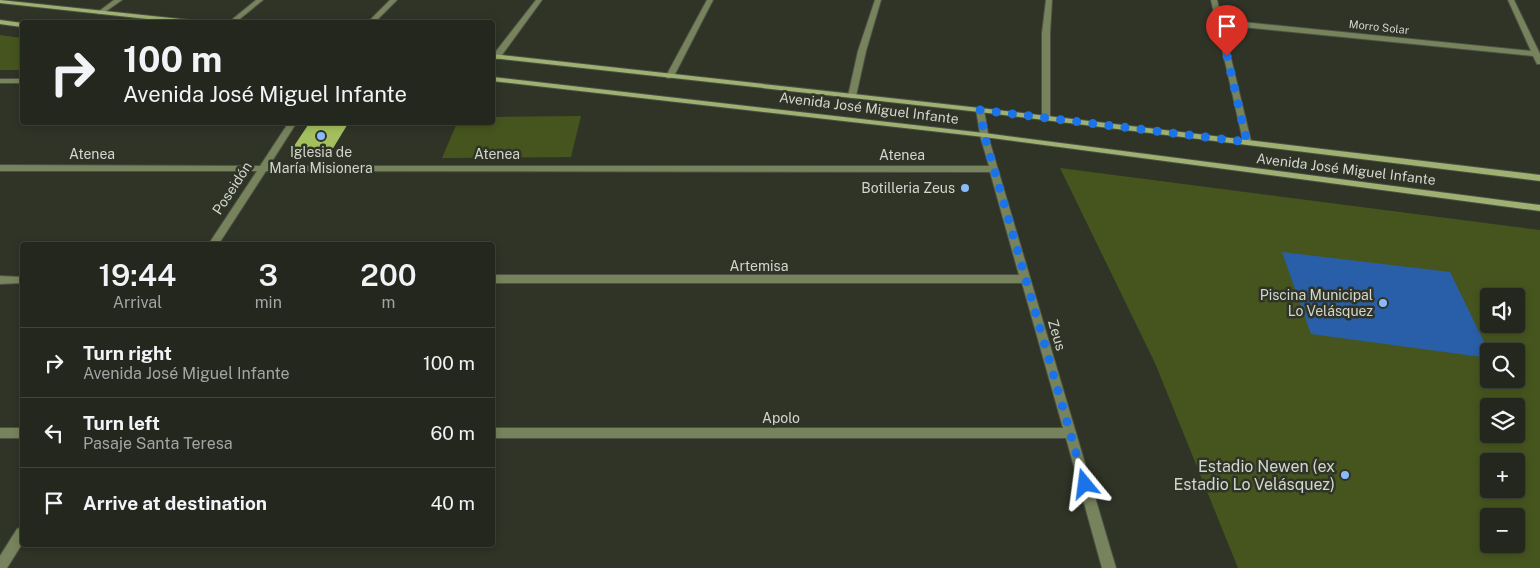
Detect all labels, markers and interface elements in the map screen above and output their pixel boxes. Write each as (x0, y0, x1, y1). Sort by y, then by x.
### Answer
pin (1206, 5, 1248, 56)
icon: arrive (1213, 12, 1241, 40)
street label: Morro Solar (1348, 18, 1410, 36)
text: 100 m (123, 39, 222, 80)
icon: right (40, 40, 105, 105)
text: Avenida José Miguel Infante (123, 81, 407, 107)
street label: Avenida José Miguel Infante (778, 89, 960, 127)
marker: Iglesia de María Misionera (315, 130, 327, 142)
place label: Iglesia de María Misionera (269, 144, 373, 176)
street label: Atenea (69, 146, 115, 162)
street label: Atenea (474, 146, 520, 162)
street label: Atenea (879, 147, 925, 163)
street label: Avenida José Miguel Infante (1255, 150, 1437, 188)
street label: Poseidón (209, 159, 255, 217)
place label: Botilleria Zeus (861, 180, 955, 196)
marker: Botilleria Zeus (959, 182, 971, 194)
text: 19:44 (98, 257, 176, 293)
text: 3 (259, 257, 278, 293)
text: 200 (360, 257, 417, 293)
street label: Artemisa (730, 258, 788, 274)
place label: Piscina Municipal Lo Velásquez (1260, 287, 1373, 319)
map controls (1480, 288, 1525, 553)
button: sound (1480, 288, 1525, 333)
text: Arrival (113, 293, 162, 312)
text: min (255, 293, 282, 312)
text: m (382, 293, 395, 312)
marker: Piscina Municipal Lo Velásquez (1377, 297, 1389, 309)
street label: Zeus (1045, 317, 1069, 353)
text: Turn right (83, 342, 172, 364)
button: search (1480, 343, 1525, 388)
icon: right (40, 349, 68, 377)
text: 100 m (423, 352, 475, 374)
text: Avenida José Miguel Infante (83, 364, 290, 383)
button: layers (1480, 398, 1525, 443)
street label: Apolo (762, 410, 800, 426)
text: Turn left (83, 412, 160, 434)
icon: left (40, 419, 68, 447)
text: 60 m (431, 422, 475, 444)
text: Pasaje Santa Teresa (83, 434, 233, 453)
button: + (1480, 453, 1525, 498)
position arrow (1058, 457, 1110, 509)
place label: Estadio Newen (ex Estadio Lo Velásquez) (1173, 457, 1335, 494)
marker: Estadio Newen (ex Estadio Lo Velásquez) (1339, 469, 1351, 481)
icon: arrive (40, 489, 68, 517)
text: Arrive at destination (83, 492, 267, 514)
text: 40 m (430, 492, 475, 514)
button: − (1480, 508, 1525, 553)

